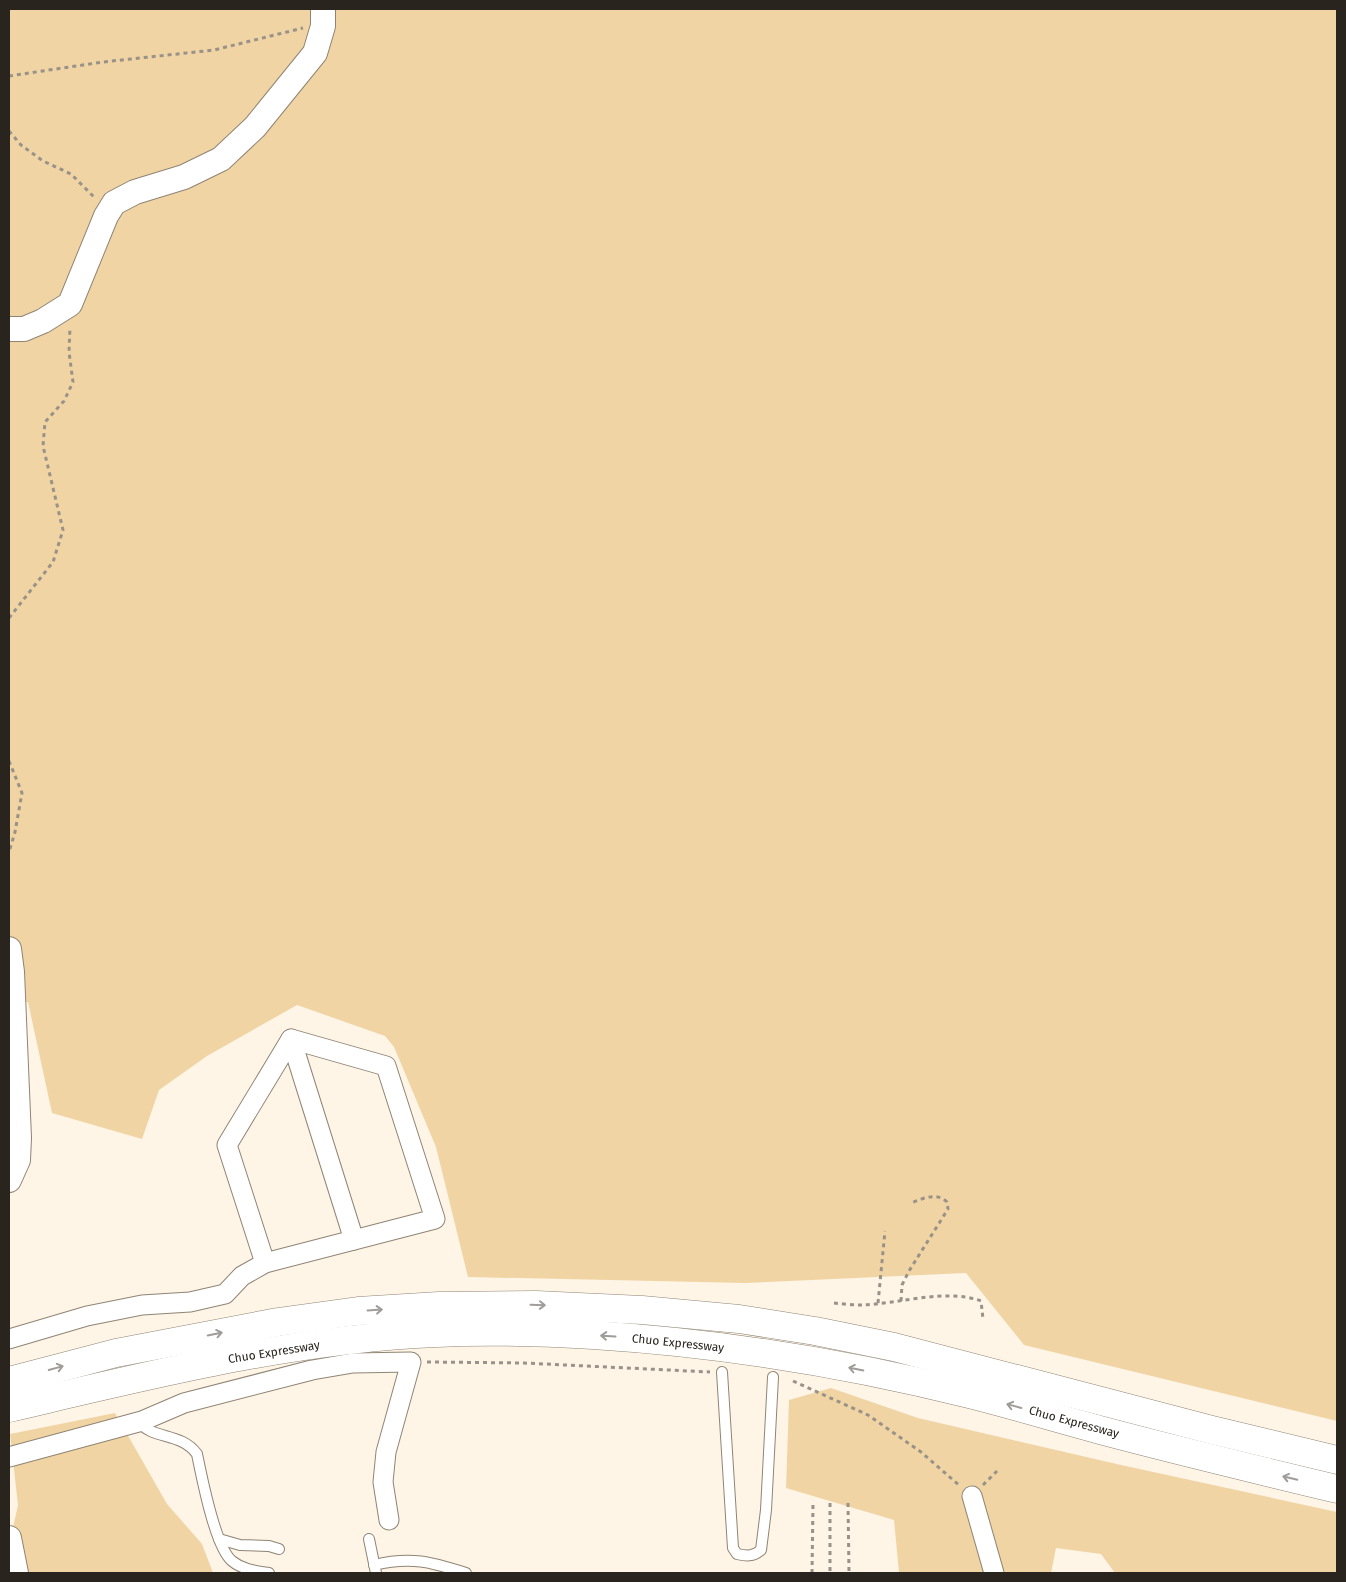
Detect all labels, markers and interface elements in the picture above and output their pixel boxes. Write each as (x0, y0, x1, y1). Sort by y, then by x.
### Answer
one-way arrow (529, 1301, 545, 1310)
one-way arrow (367, 1306, 383, 1315)
one-way arrow (206, 1329, 222, 1338)
street label: Chuo Expressway (631, 1331, 725, 1355)
one-way arrow (601, 1332, 617, 1341)
street label: Chuo Expressway (227, 1338, 321, 1366)
one-way arrow (47, 1363, 63, 1373)
one-way arrow (848, 1364, 864, 1374)
one-way arrow (1007, 1401, 1023, 1410)
street label: Chuo Expressway (1027, 1403, 1121, 1441)
one-way arrow (1282, 1473, 1298, 1482)

